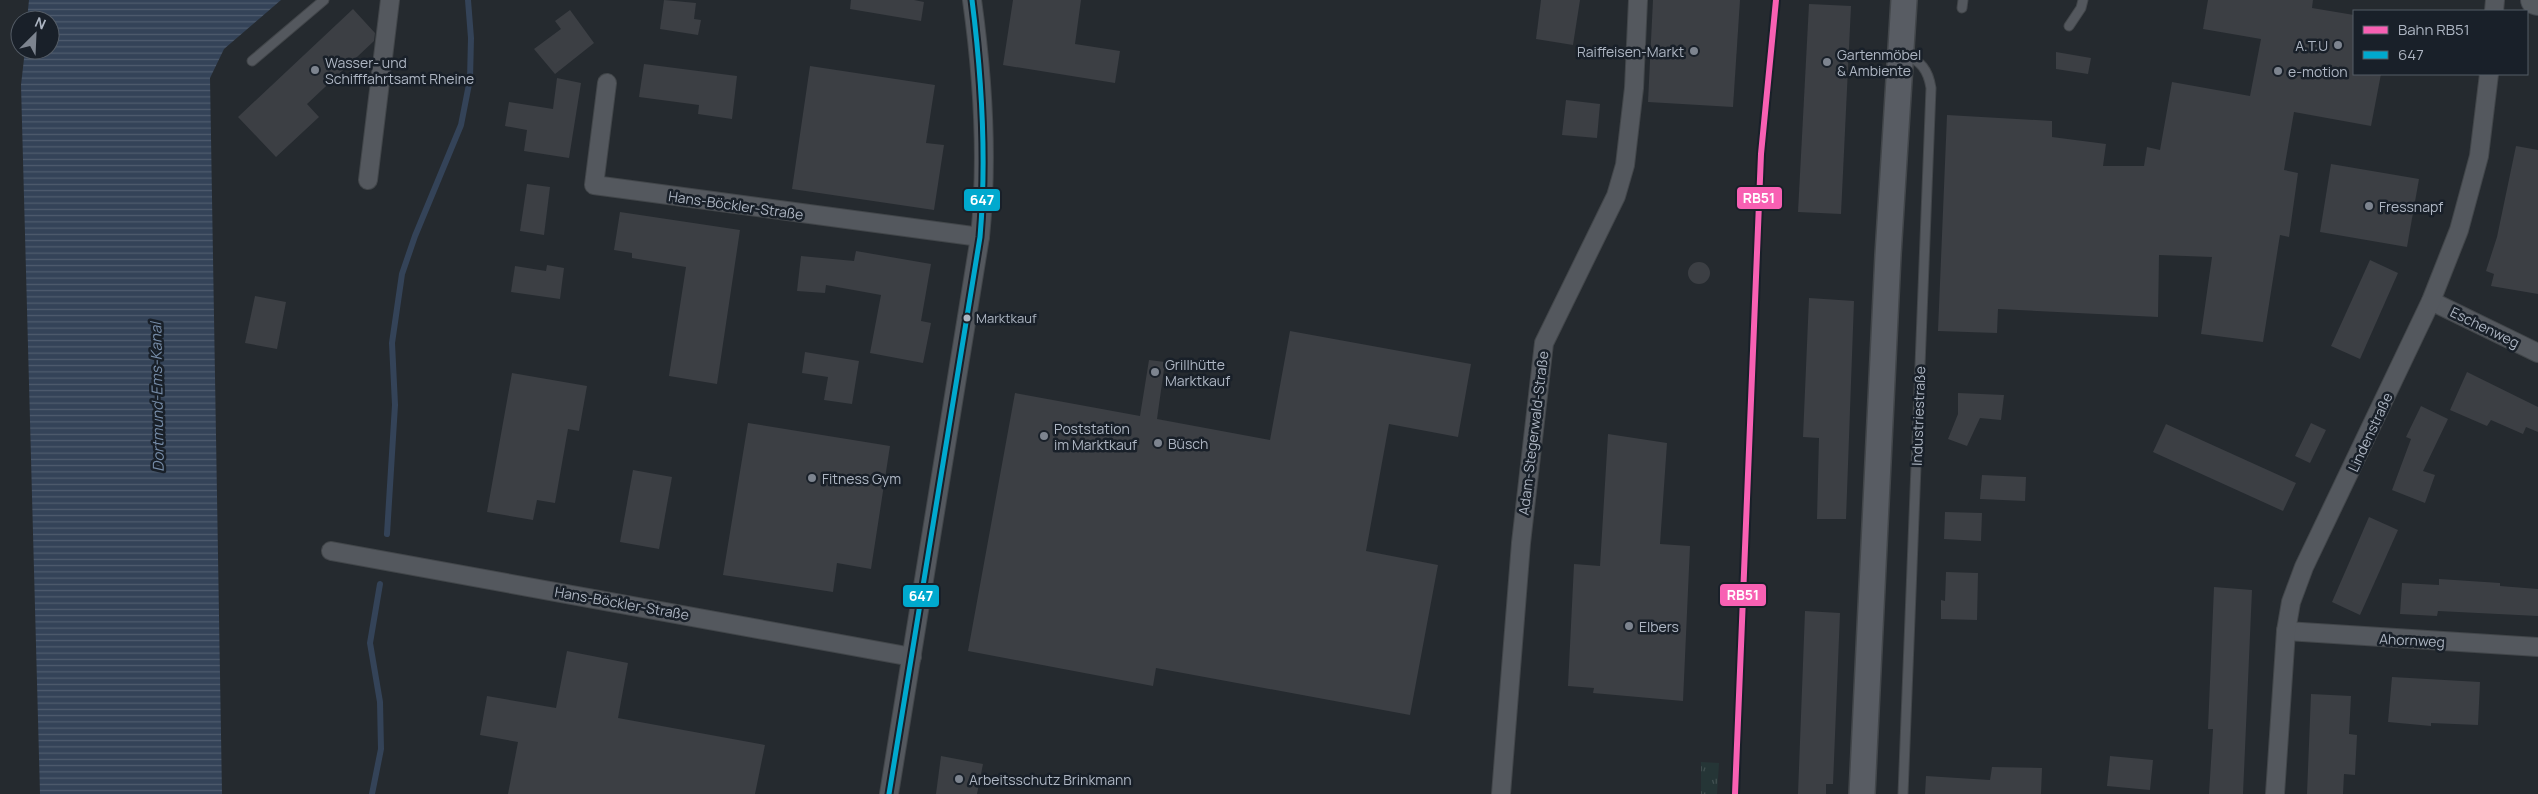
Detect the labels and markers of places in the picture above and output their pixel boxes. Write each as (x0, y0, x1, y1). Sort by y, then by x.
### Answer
place label: A.T.U (2295, 36, 2328, 55)
marker: A.T.U (2332, 39, 2344, 51)
place label: Raiffeisen-Markt (1577, 42, 1684, 61)
marker: Raiffeisen-Markt (1688, 45, 1700, 57)
place label: Gartenmöbel & Ambiente (1837, 45, 1921, 80)
place label: Wasser- und Schifffahrtsamt Rheine (325, 53, 474, 88)
marker: Gartenmöbel & Ambiente (1821, 56, 1833, 68)
place label: e-motion (2288, 62, 2348, 81)
marker: Wasser- und Schifffahrtsamt Rheine (309, 64, 321, 76)
marker: e-motion (2272, 65, 2284, 77)
place label: Fressnapf (2379, 197, 2443, 216)
marker: Fressnapf (2363, 200, 2375, 212)
place label: Marktkauf (976, 309, 1037, 327)
marker: Marktkauf (962, 313, 972, 323)
place label: Grillhütte Marktkauf (1165, 355, 1230, 390)
marker: Grillhütte Marktkauf (1149, 366, 1161, 378)
place label: Poststation im Marktkauf (1054, 419, 1137, 454)
marker: Poststation im Marktkauf (1038, 430, 1050, 442)
place label: Büsch (1168, 434, 1208, 453)
marker: Büsch (1152, 437, 1164, 449)
place label: Fitness Gym (822, 469, 901, 488)
marker: Fitness Gym (806, 472, 818, 484)
place label: Elbers (1639, 617, 1679, 636)
marker: Elbers (1623, 620, 1635, 632)
place label: Arbeitsschutz Brinkmann (969, 770, 1132, 789)
marker: Arbeitsschutz Brinkmann (953, 773, 965, 785)

